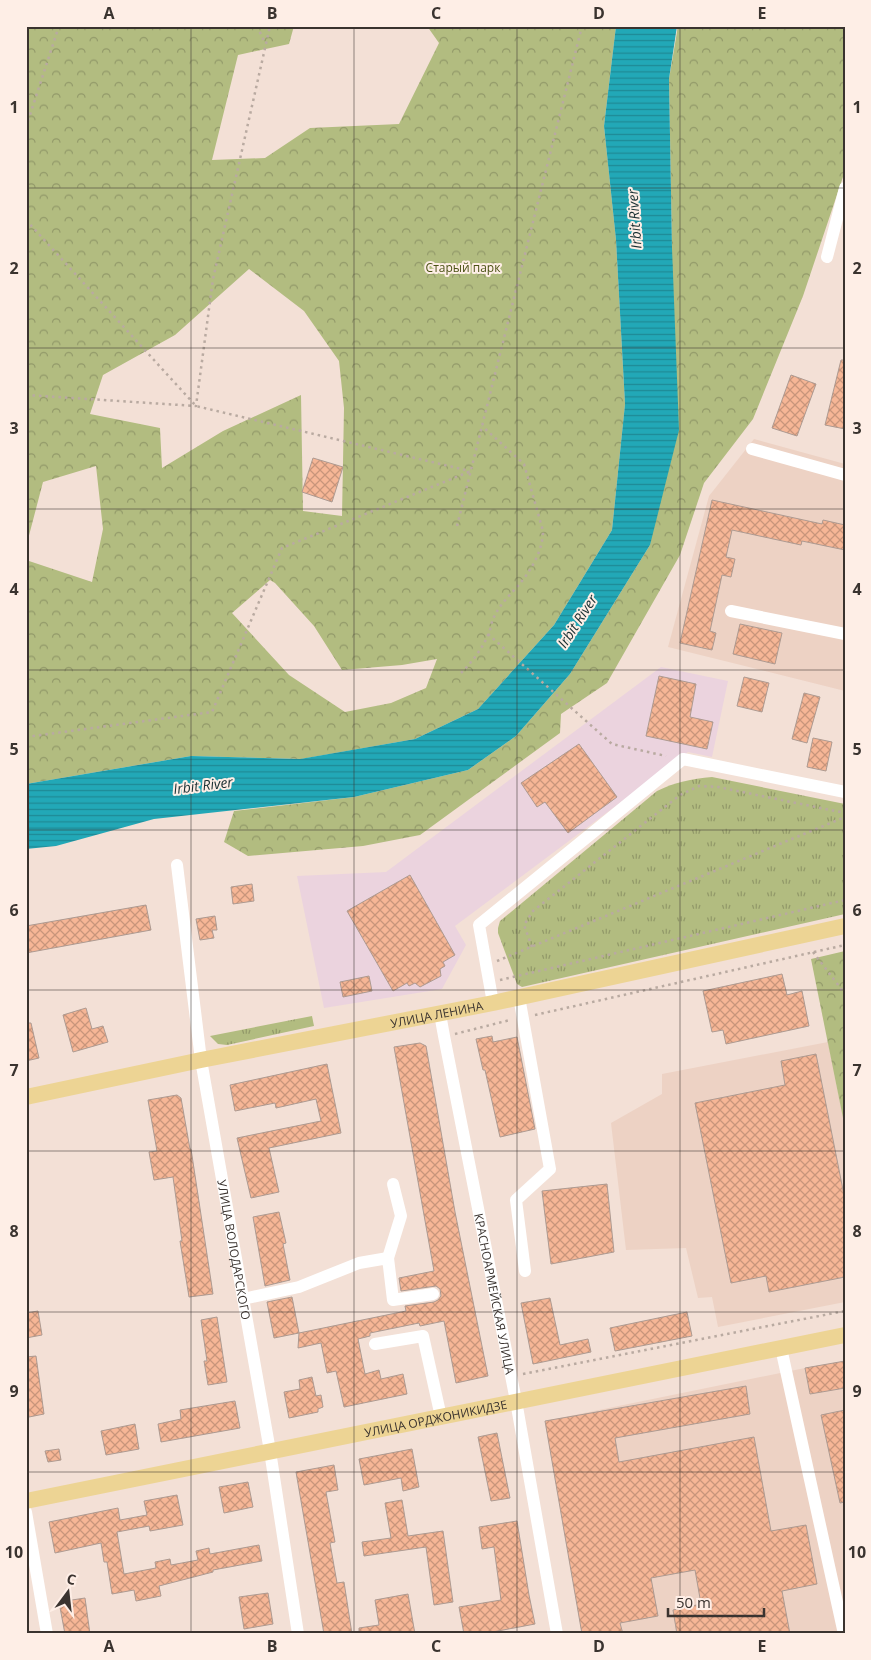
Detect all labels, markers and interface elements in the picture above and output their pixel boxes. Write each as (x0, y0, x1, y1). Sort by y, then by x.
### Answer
text: A (103, 2, 115, 24)
text: B (267, 2, 277, 24)
text: C (431, 2, 441, 24)
text: D (593, 2, 605, 24)
text: E (758, 2, 767, 24)
text: 1 (9, 96, 19, 118)
text: 1 (852, 96, 862, 118)
water label: Irbit River (622, 188, 646, 249)
text: 2 (9, 257, 19, 279)
text: 2 (852, 257, 862, 279)
park label: Старый парк (426, 259, 501, 276)
text: 3 (9, 417, 19, 439)
text: 3 (852, 417, 862, 439)
text: 4 (9, 578, 19, 600)
text: 4 (852, 578, 862, 600)
water label: Irbit River (553, 590, 601, 651)
text: 5 (9, 738, 19, 760)
text: 5 (852, 738, 862, 760)
water label: Irbit River (172, 772, 234, 798)
text: 6 (9, 899, 19, 921)
text: 6 (852, 899, 862, 921)
street label: УЛИЦА ЛЕНИНА (389, 997, 485, 1031)
text: 7 (9, 1059, 19, 1081)
text: 7 (852, 1059, 862, 1081)
street label: УЛИЦА ВОЛОДАРСКОГО (214, 1178, 255, 1321)
street label: КРАСНОАРМЕЙСКАЯ УЛИЦА (471, 1212, 519, 1376)
text: 8 (9, 1220, 19, 1242)
text: 8 (852, 1220, 862, 1242)
text: 9 (9, 1380, 19, 1402)
text: 9 (852, 1380, 862, 1402)
street label: УЛИЦА ОРДЖОНИКИДЗЕ (363, 1395, 508, 1441)
text: 10 (5, 1541, 23, 1563)
text: 10 (848, 1541, 866, 1563)
north arrow (42, 1568, 92, 1618)
text: С (65, 1569, 78, 1589)
scale bar (668, 1585, 765, 1617)
text: 50 m (676, 1592, 711, 1612)
text: A (103, 1635, 115, 1657)
text: B (267, 1635, 277, 1657)
text: C (431, 1635, 441, 1657)
text: D (593, 1635, 605, 1657)
text: E (758, 1635, 767, 1657)

